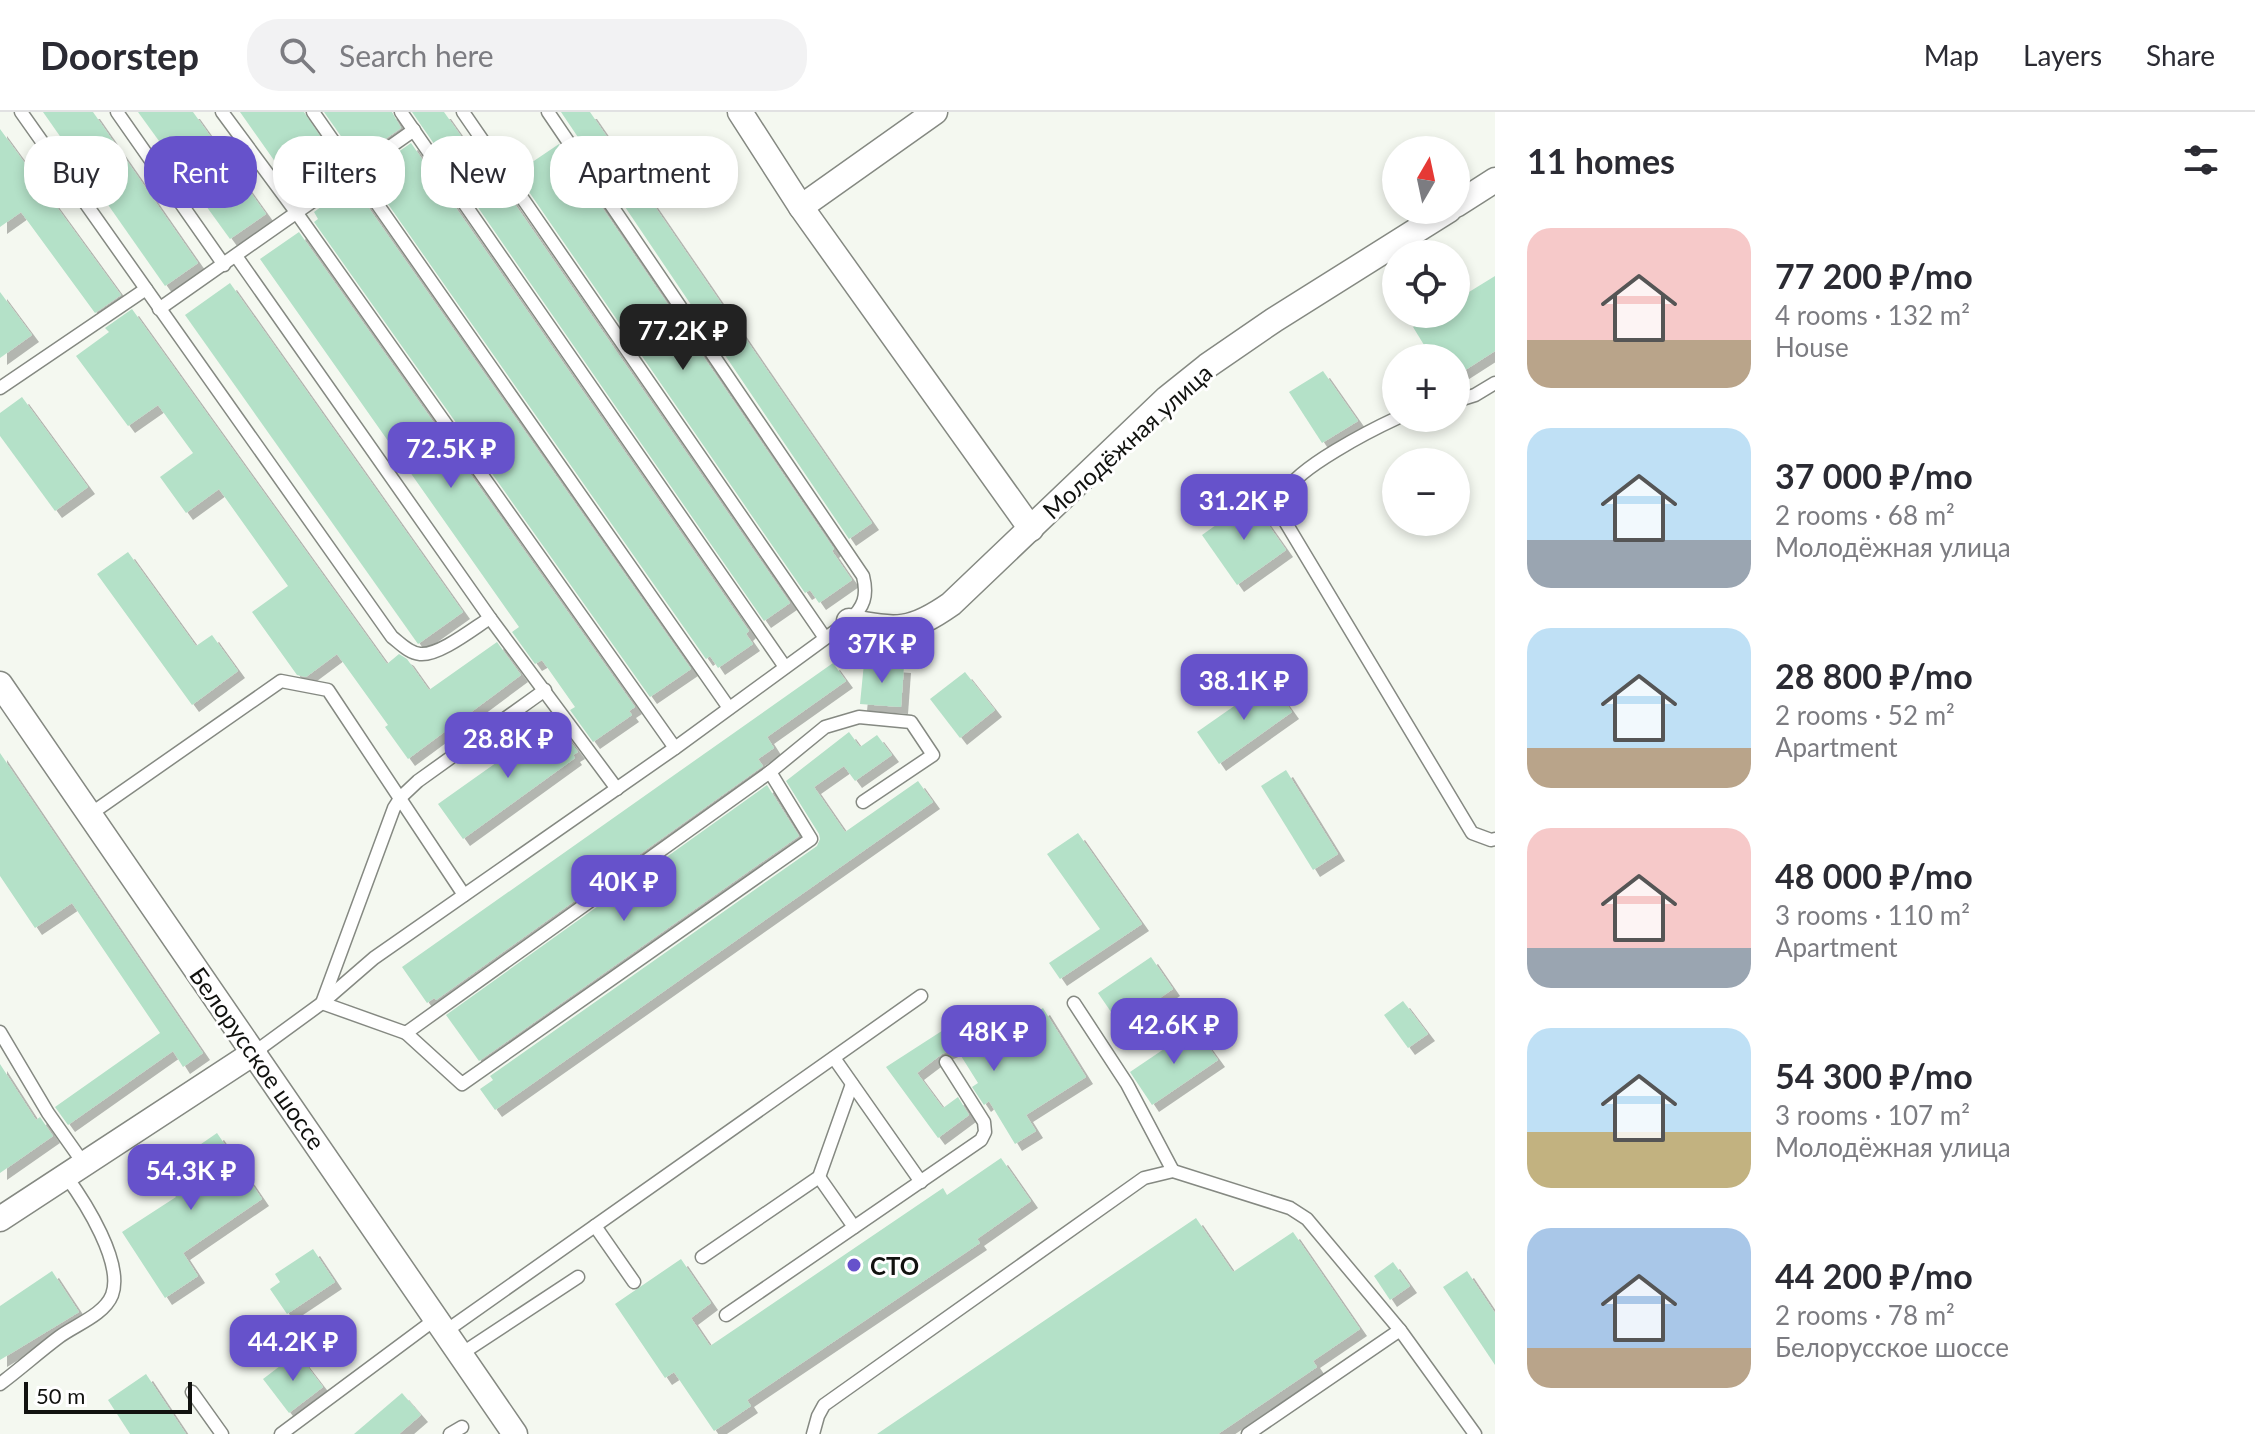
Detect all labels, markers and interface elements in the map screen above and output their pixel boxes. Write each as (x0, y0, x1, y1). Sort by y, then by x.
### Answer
search box (247, 19, 807, 91)
text: Doorstep (40, 32, 199, 78)
icon: search (275, 33, 319, 77)
text: Search here (339, 37, 494, 73)
text: Map (1924, 38, 1979, 72)
text: Layers (2023, 38, 2102, 72)
text: Share (2146, 38, 2215, 72)
chip: Buy (24, 136, 128, 208)
chip: Rent (144, 136, 257, 208)
chip: Filters (273, 136, 405, 208)
chip: New (421, 136, 534, 208)
chip: Apartment (550, 136, 738, 208)
north arrow (1382, 136, 1470, 224)
map controls (1382, 136, 1470, 536)
icon: filters (2179, 138, 2223, 182)
text: 11 homes (1527, 140, 1675, 181)
button: locate (1382, 240, 1470, 328)
text: 77 200 ₽/mo (1775, 255, 1973, 296)
icon: home (1591, 260, 1687, 356)
text: 4 rooms · 132 m² (1775, 299, 1970, 331)
pin: 77.2K ₽ (609, 304, 757, 372)
text: 77.2K ₽ (638, 314, 728, 346)
text: House (1775, 331, 1849, 363)
button: + (1382, 344, 1470, 432)
street label: Молодёжная улица (1036, 357, 1218, 525)
pin: 72.5K ₽ (377, 422, 525, 490)
text: 72.5K ₽ (406, 432, 496, 464)
button: − (1382, 448, 1470, 536)
text: 37 000 ₽/mo (1775, 455, 1973, 496)
icon: home (1591, 460, 1687, 556)
pin: 31.2K ₽ (1170, 474, 1318, 542)
text: 31.2K ₽ (1199, 484, 1289, 516)
text: 2 rooms · 68 m² (1775, 499, 1955, 531)
text: Молодёжная улица (1775, 531, 2011, 563)
pin: 37K ₽ (826, 617, 938, 685)
text: 37K ₽ (847, 627, 917, 659)
pin: 38.1K ₽ (1170, 654, 1318, 722)
text: 28 800 ₽/mo (1775, 655, 1973, 696)
icon: home (1591, 660, 1687, 756)
text: 38.1K ₽ (1199, 664, 1289, 696)
text: 2 rooms · 52 m² (1775, 699, 1955, 731)
pin: 28.8K ₽ (434, 712, 582, 780)
text: 28.8K ₽ (463, 722, 553, 754)
text: Apartment (1775, 731, 1898, 763)
pin: 40K ₽ (568, 855, 680, 923)
text: 48 000 ₽/mo (1775, 855, 1973, 896)
icon: home (1591, 860, 1687, 956)
text: 40K ₽ (589, 865, 659, 897)
text: 3 rooms · 110 m² (1775, 899, 1970, 931)
text: Apartment (1775, 931, 1898, 963)
street label: Белорусское шоссе (184, 961, 332, 1155)
pin: 42.6K ₽ (1100, 998, 1248, 1066)
pin: 48K ₽ (938, 1005, 1050, 1073)
text: 42.6K ₽ (1129, 1008, 1219, 1040)
text: 48K ₽ (959, 1015, 1029, 1047)
text: 54 300 ₽/mo (1775, 1055, 1973, 1096)
icon: home (1591, 1060, 1687, 1156)
text: 3 rooms · 107 m² (1775, 1099, 1970, 1131)
text: Молодёжная улица (1775, 1131, 2011, 1163)
pin: 54.3K ₽ (117, 1144, 265, 1212)
text: 54.3K ₽ (146, 1154, 236, 1186)
place label: СТО (870, 1251, 919, 1280)
text: 44 200 ₽/mo (1775, 1255, 1973, 1296)
marker: СТО (845, 1256, 863, 1274)
icon: home (1591, 1260, 1687, 1356)
text: 2 rooms · 78 m² (1775, 1299, 1955, 1331)
pin: 44.2K ₽ (219, 1315, 367, 1383)
text: 44.2K ₽ (248, 1325, 338, 1357)
text: Белорусское шоссе (1775, 1331, 2009, 1363)
scale bar (24, 1378, 192, 1414)
text: 50 m (36, 1382, 85, 1409)

